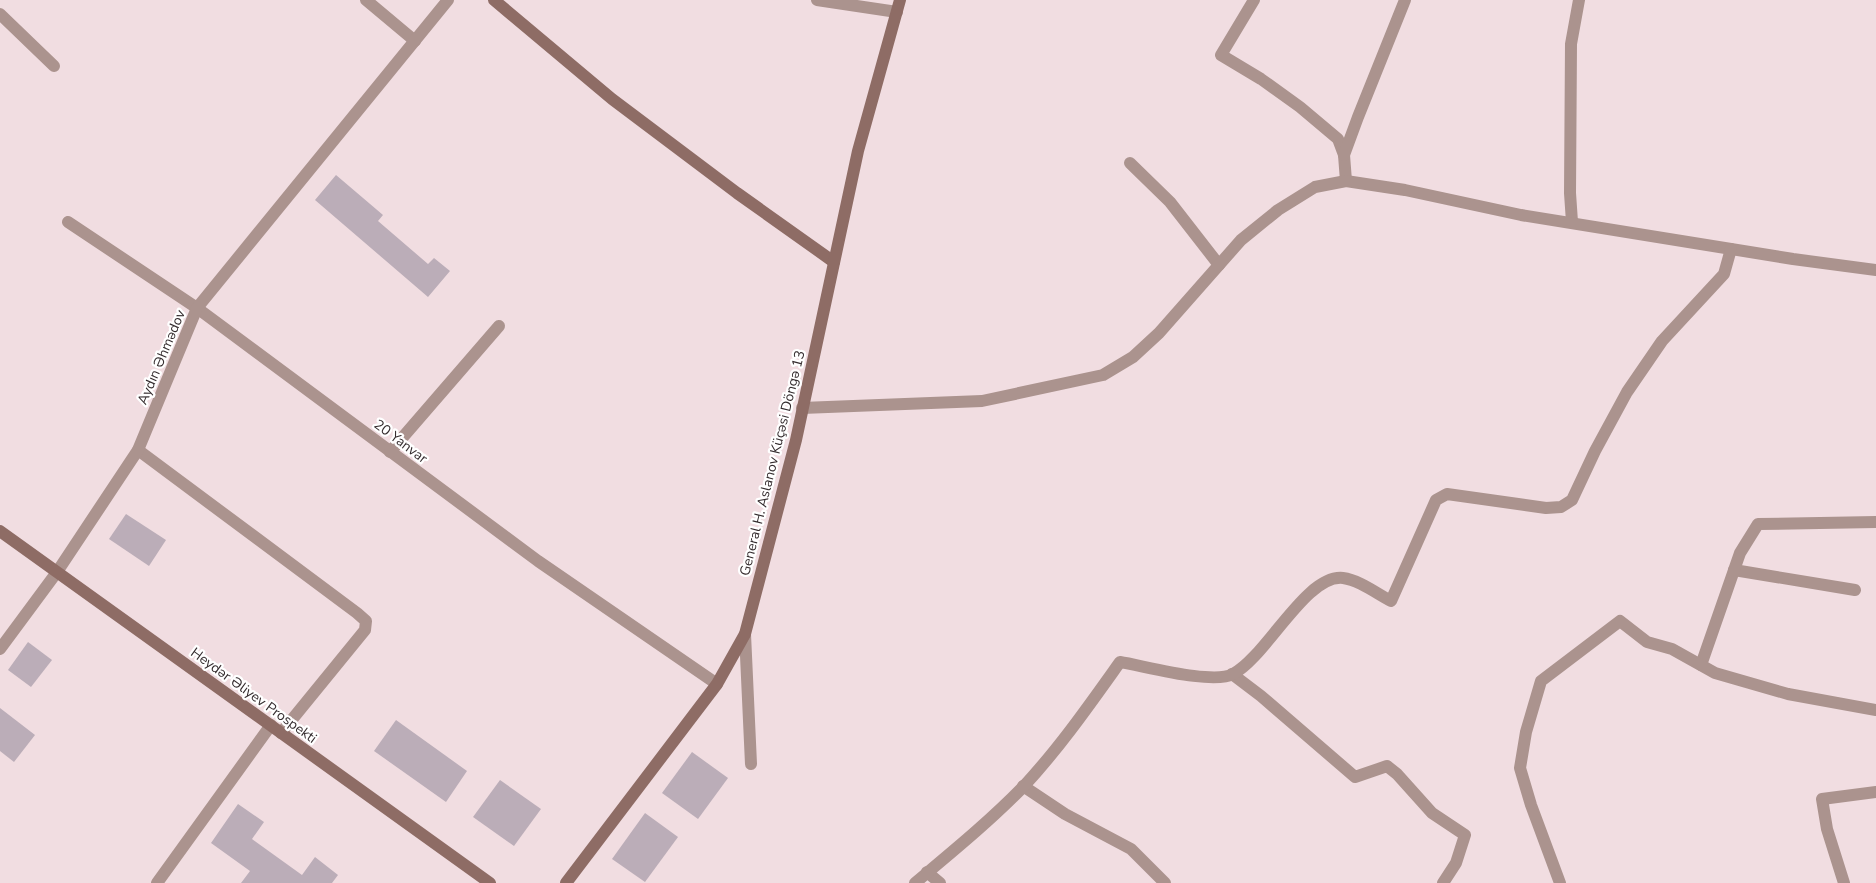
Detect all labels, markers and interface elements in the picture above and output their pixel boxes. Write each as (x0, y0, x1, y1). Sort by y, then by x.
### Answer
street label: Aydın Əhmədov (133, 306, 190, 407)
street label: General H. Aslanov Küçəsi Döngə 13 (735, 349, 810, 578)
street label: 20 Yanvar (370, 415, 431, 468)
street label: Heydər Əliyev Prospekti (187, 643, 321, 748)

